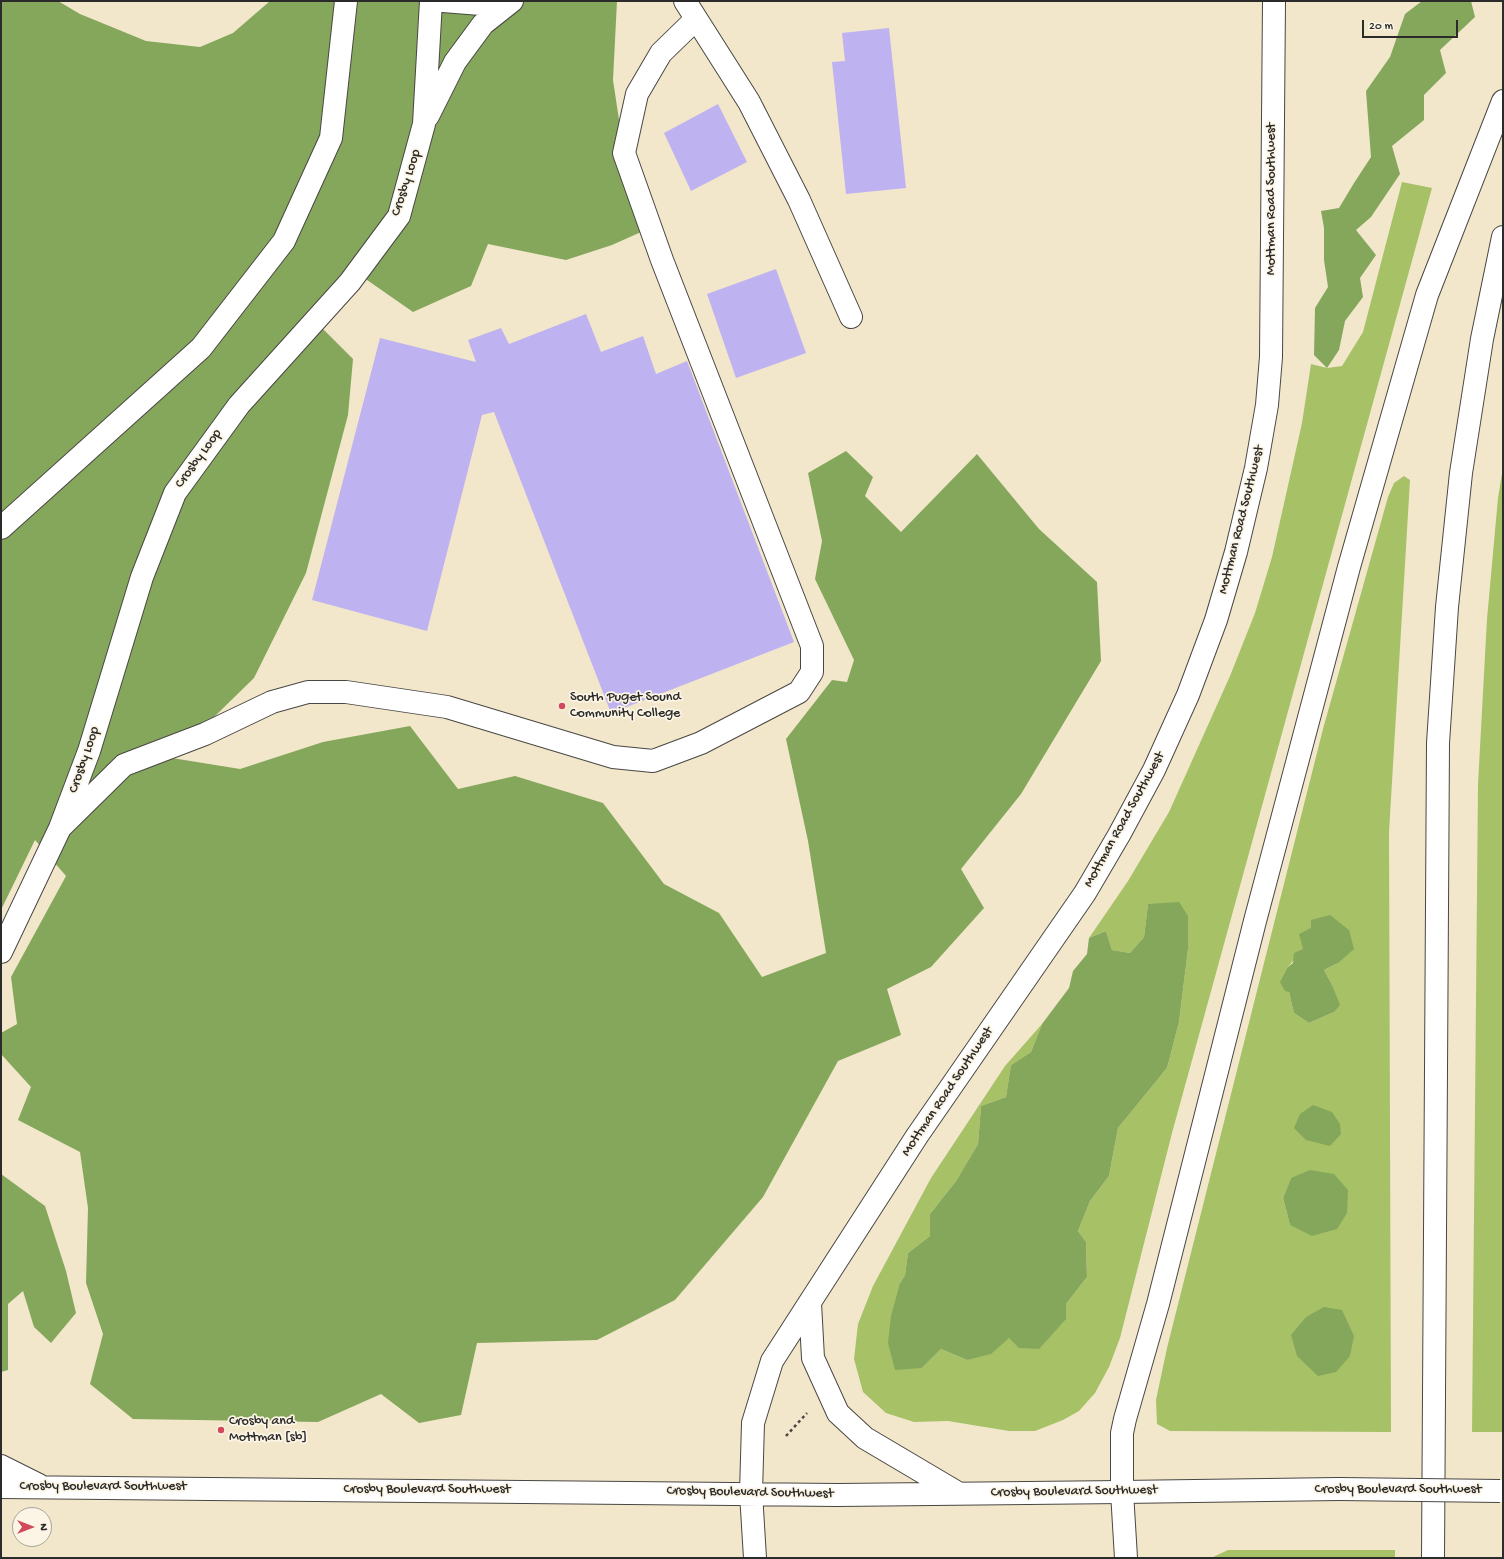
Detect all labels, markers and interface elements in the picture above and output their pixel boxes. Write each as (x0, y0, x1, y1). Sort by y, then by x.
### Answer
scale bar (1364, 12, 1460, 38)
text: 20 m (1369, 20, 1393, 34)
street label: Mottman Road Southwest (1264, 123, 1280, 275)
street label: Crosby Loop (388, 148, 426, 218)
street label: Crosby Loop (172, 426, 226, 492)
street label: Mottman Road Southwest (1215, 444, 1269, 596)
place label: South Puget Sound Community College (570, 690, 681, 722)
marker: South Puget Sound Community College (557, 701, 567, 711)
street label: Crosby Loop (66, 725, 104, 795)
street label: Mottman Road Southwest (1081, 749, 1169, 891)
street label: Mottman Road Southwest (898, 1024, 998, 1160)
place label: Crosby and Mottman [sb] (229, 1414, 307, 1446)
marker: Crosby and Mottman [sb] (216, 1425, 226, 1435)
street label: Crosby Boulevard Southwest (20, 1479, 186, 1495)
street label: Crosby Boulevard Southwest (344, 1482, 510, 1498)
street label: Crosby Boulevard Southwest (990, 1482, 1158, 1502)
street label: Crosby Boulevard Southwest (1315, 1482, 1481, 1498)
street label: Crosby Boulevard Southwest (666, 1483, 834, 1503)
north arrow (12, 1507, 52, 1547)
text: N (37, 1523, 49, 1531)

